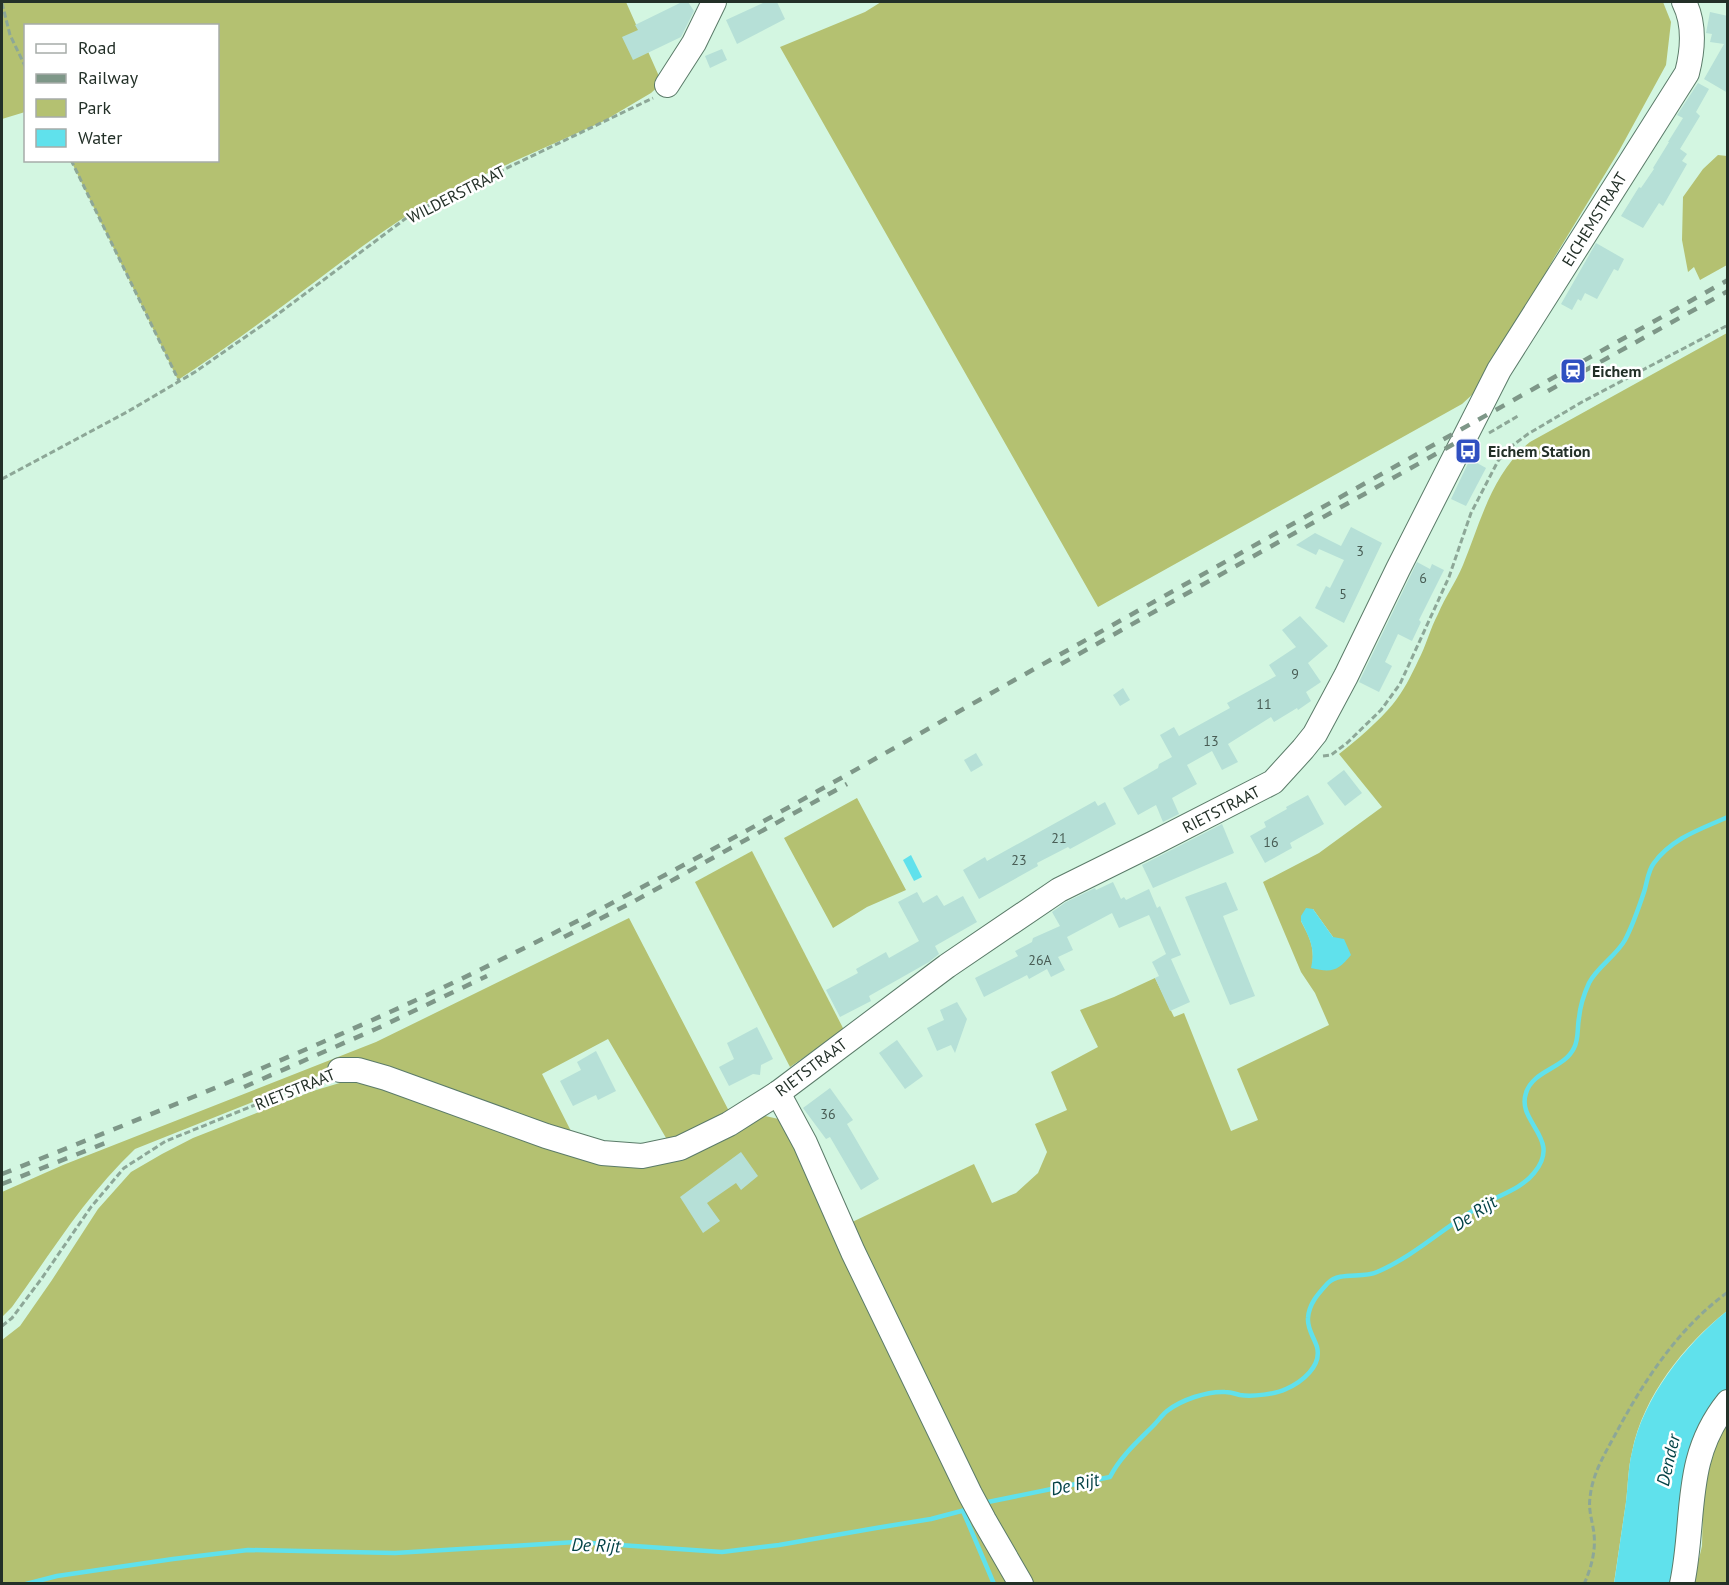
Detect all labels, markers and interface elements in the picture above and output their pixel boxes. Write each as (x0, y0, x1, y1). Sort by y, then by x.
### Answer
legend (24, 24, 219, 162)
text: Road (78, 36, 116, 59)
text: Railway (78, 66, 139, 89)
text: Park (78, 96, 111, 119)
text: Water (78, 126, 122, 149)
street label: WILDERSTRAAT (403, 161, 509, 227)
street label: EICHEMSTRAAT (1557, 168, 1631, 270)
station icon: Eichem (1558, 356, 1588, 386)
place label: Eichem (1592, 361, 1641, 381)
bus stop icon: Eichem Station (1453, 436, 1483, 466)
place label: Eichem Station (1488, 441, 1591, 461)
house number: 3 (1356, 542, 1364, 560)
house number: 6 (1419, 569, 1427, 587)
house number: 5 (1339, 585, 1347, 603)
house number: 9 (1291, 665, 1299, 683)
house number: 11 (1256, 695, 1272, 713)
house number: 13 (1203, 732, 1219, 750)
street label: RIETSTRAAT (1179, 781, 1263, 837)
house number: 21 (1051, 829, 1067, 847)
house number: 16 (1263, 833, 1279, 851)
house number: 23 (1011, 851, 1027, 869)
house number: 26A (1028, 951, 1053, 969)
street label: RIETSTRAAT (771, 1033, 851, 1100)
street label: RIETSTRAAT (252, 1064, 338, 1114)
house number: 36 (820, 1105, 836, 1123)
water label: De Rijt (1447, 1189, 1502, 1236)
water label: Dender (1651, 1431, 1685, 1488)
water label: De Rijt (1049, 1467, 1103, 1500)
water label: De Rijt (571, 1533, 622, 1557)

